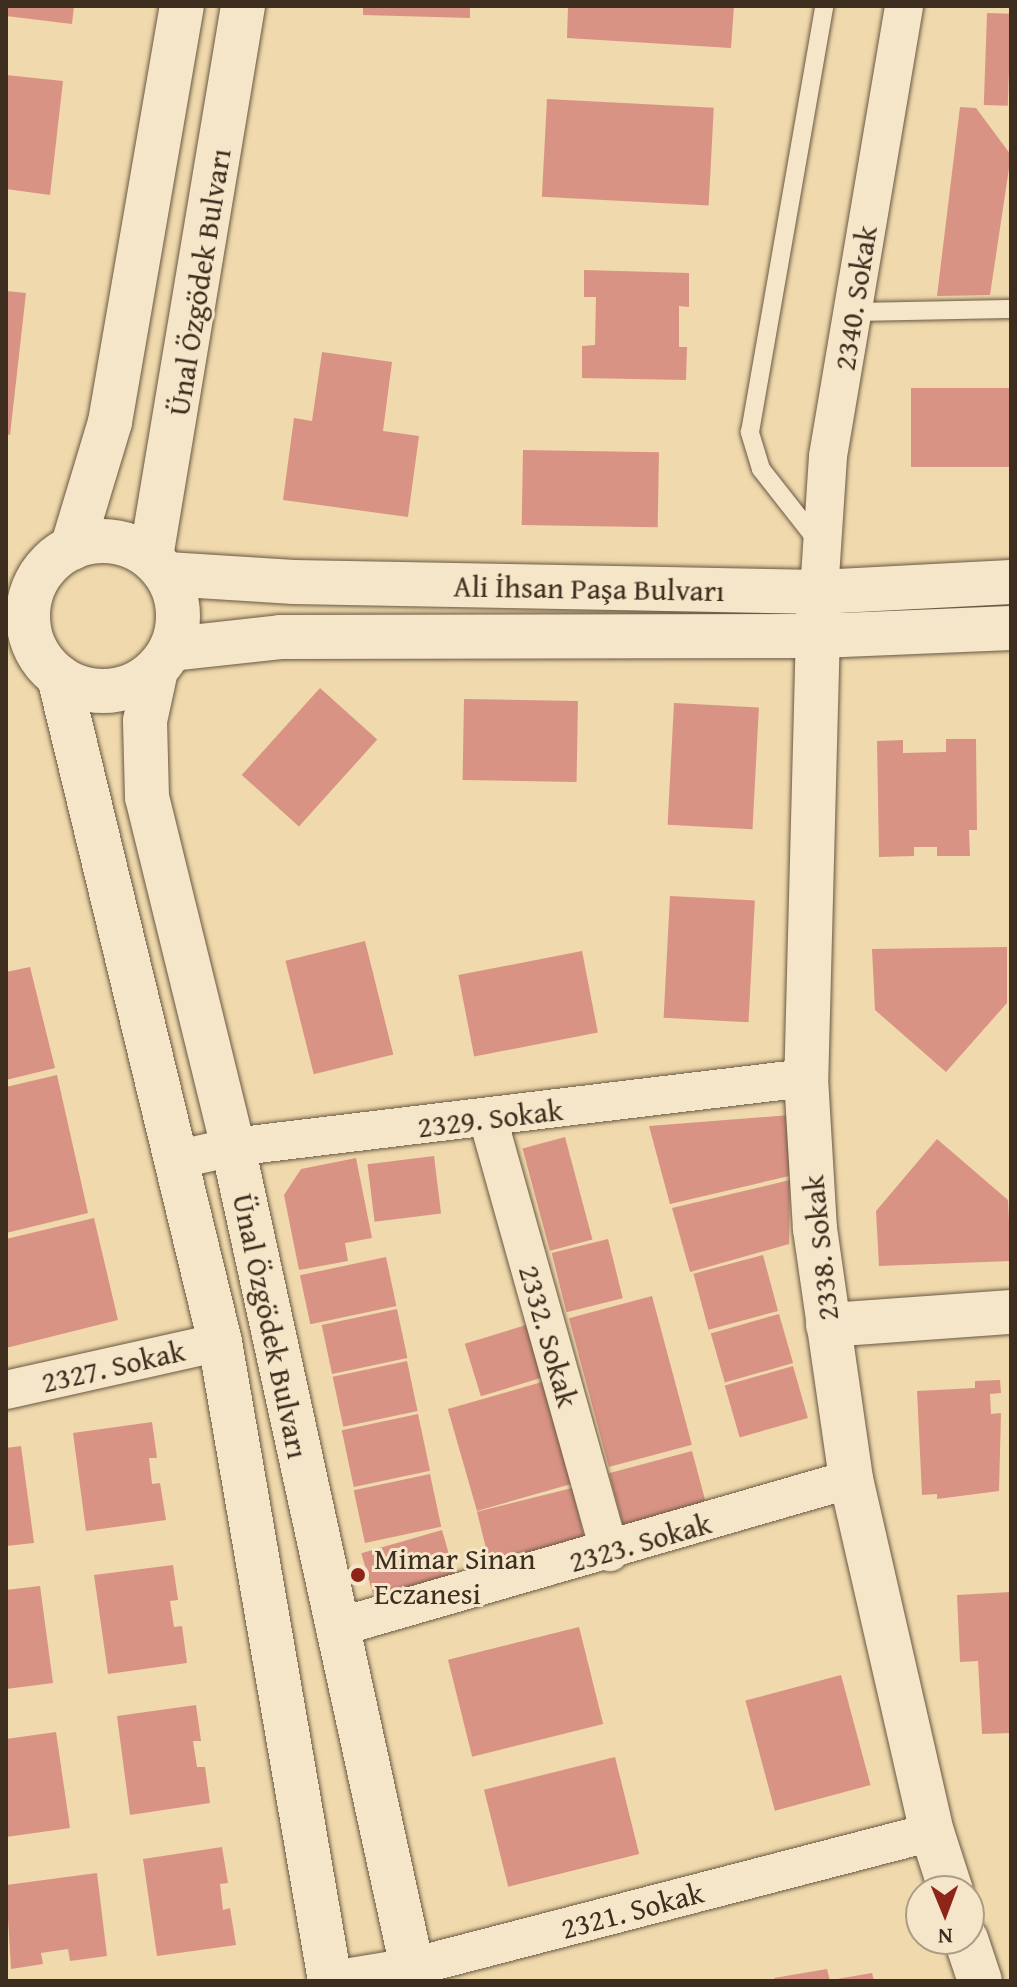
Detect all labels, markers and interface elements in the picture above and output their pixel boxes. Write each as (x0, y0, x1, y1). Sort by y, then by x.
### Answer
street label: Ünal Özgödek Bulvarı (160, 146, 238, 418)
street label: 2340. Sokak (826, 223, 884, 373)
street label: Ali İhsan Paşa Bulvarı (453, 568, 725, 608)
street label: 2329. Sokak (415, 1091, 565, 1145)
street label: 2338. Sokak (794, 1173, 846, 1323)
street label: Ünal Özgödek Bulvarı (225, 1190, 317, 1462)
street label: 2332. Sokak (512, 1261, 586, 1411)
street label: 2327. Sokak (38, 1332, 188, 1400)
street label: 2323. Sokak (565, 1505, 715, 1579)
place label: Mimar Sinan Eczanesi (374, 1540, 536, 1610)
marker: Mimar Sinan Eczanesi (349, 1566, 367, 1584)
street label: 2321. Sokak (557, 1874, 707, 1946)
north arrow (905, 1875, 985, 1955)
text: N (938, 1921, 953, 1953)

